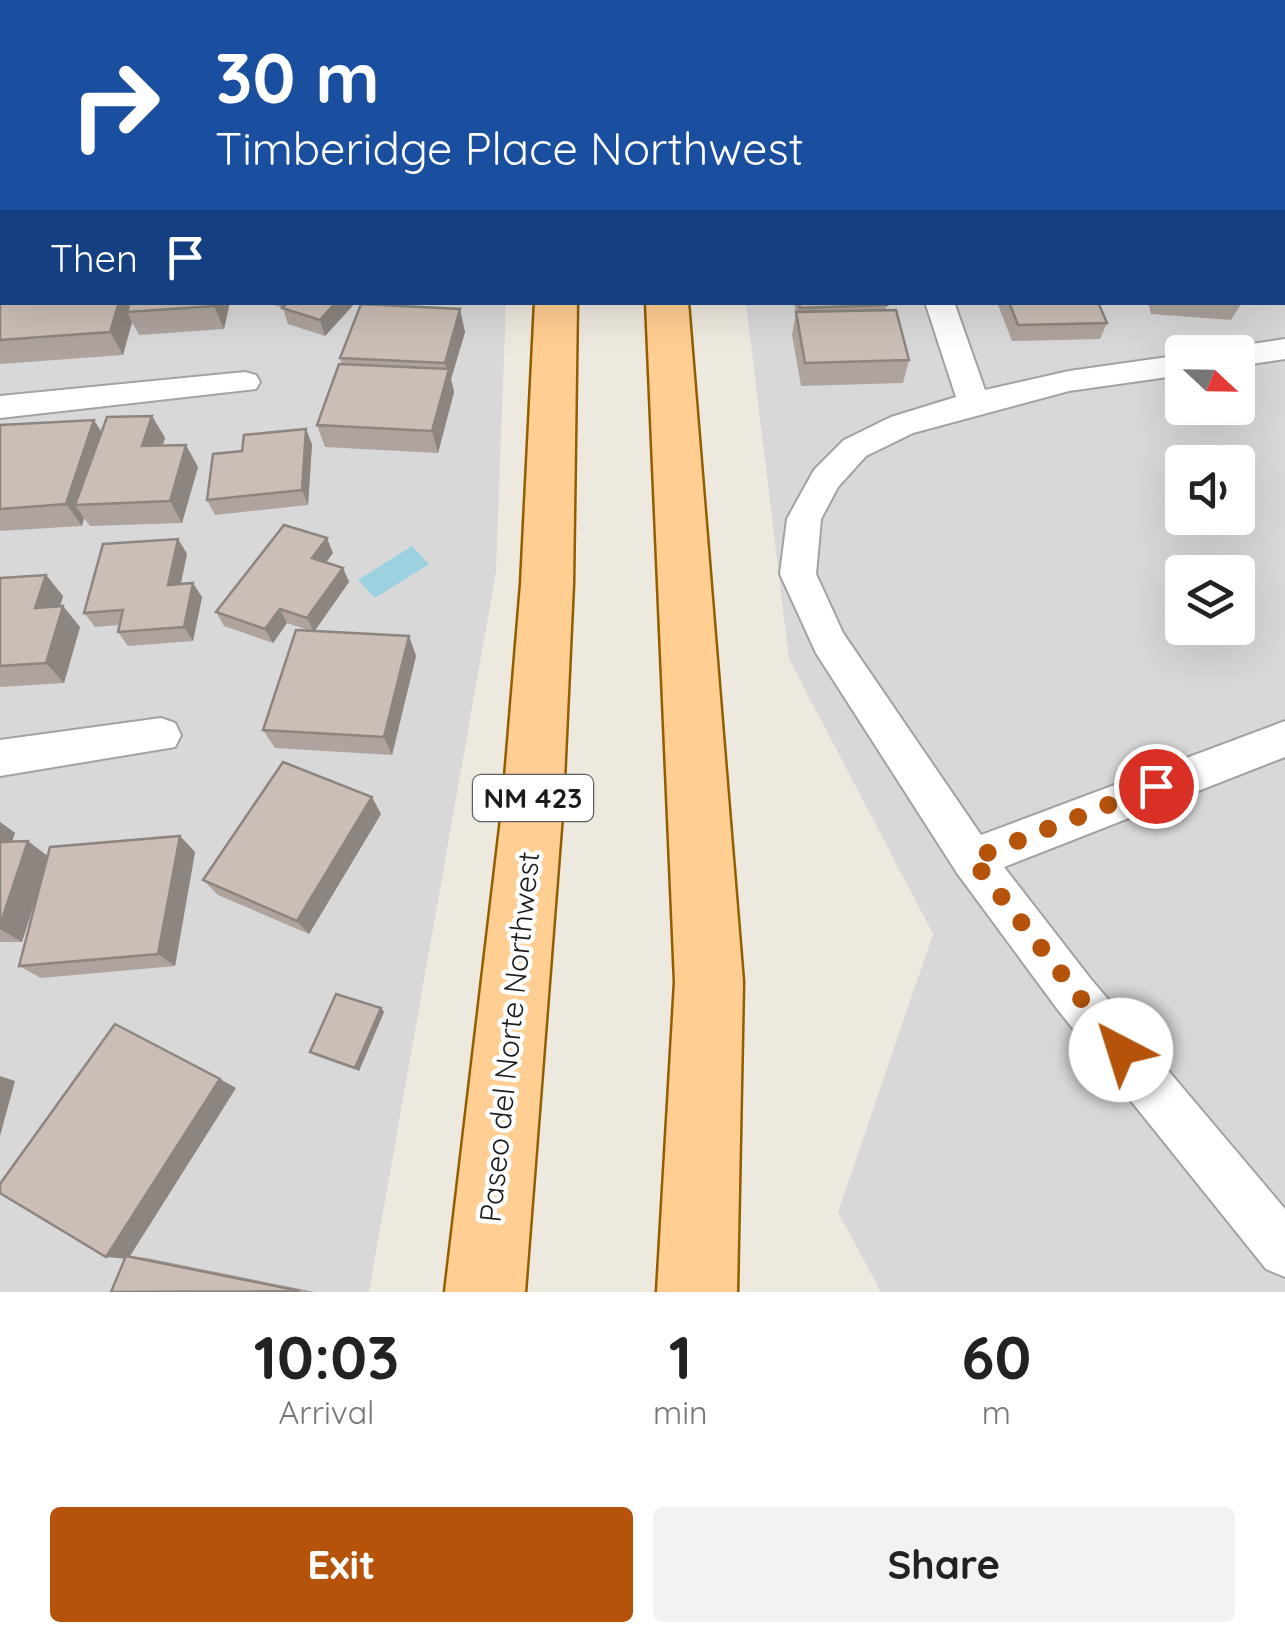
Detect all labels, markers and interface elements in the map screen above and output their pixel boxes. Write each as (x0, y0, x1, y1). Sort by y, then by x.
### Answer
text: 30 m (215, 33, 380, 121)
icon: right (50, 40, 180, 170)
text: Timberidge Place Northwest (215, 120, 804, 176)
icon: arrive (158, 230, 213, 285)
text: Then (50, 234, 138, 282)
north arrow (1165, 335, 1255, 425)
map controls (1165, 335, 1255, 645)
button: sound (1165, 445, 1255, 535)
button: layers (1165, 555, 1255, 645)
pin (1114, 744, 1199, 829)
icon: arrive (1129, 759, 1184, 814)
road number: NM 423 (473, 775, 593, 821)
street label: Paseo del Norte Northwest (471, 850, 547, 1224)
position arrow (1069, 998, 1173, 1102)
text: 10:03 (254, 1319, 399, 1394)
text: 1 (669, 1319, 692, 1394)
text: 60 (961, 1319, 1031, 1394)
text: Arrival (279, 1392, 374, 1432)
text: min (653, 1392, 708, 1432)
text: m (982, 1392, 1011, 1432)
button: Exit (50, 1507, 633, 1622)
button: Share (653, 1507, 1235, 1622)

